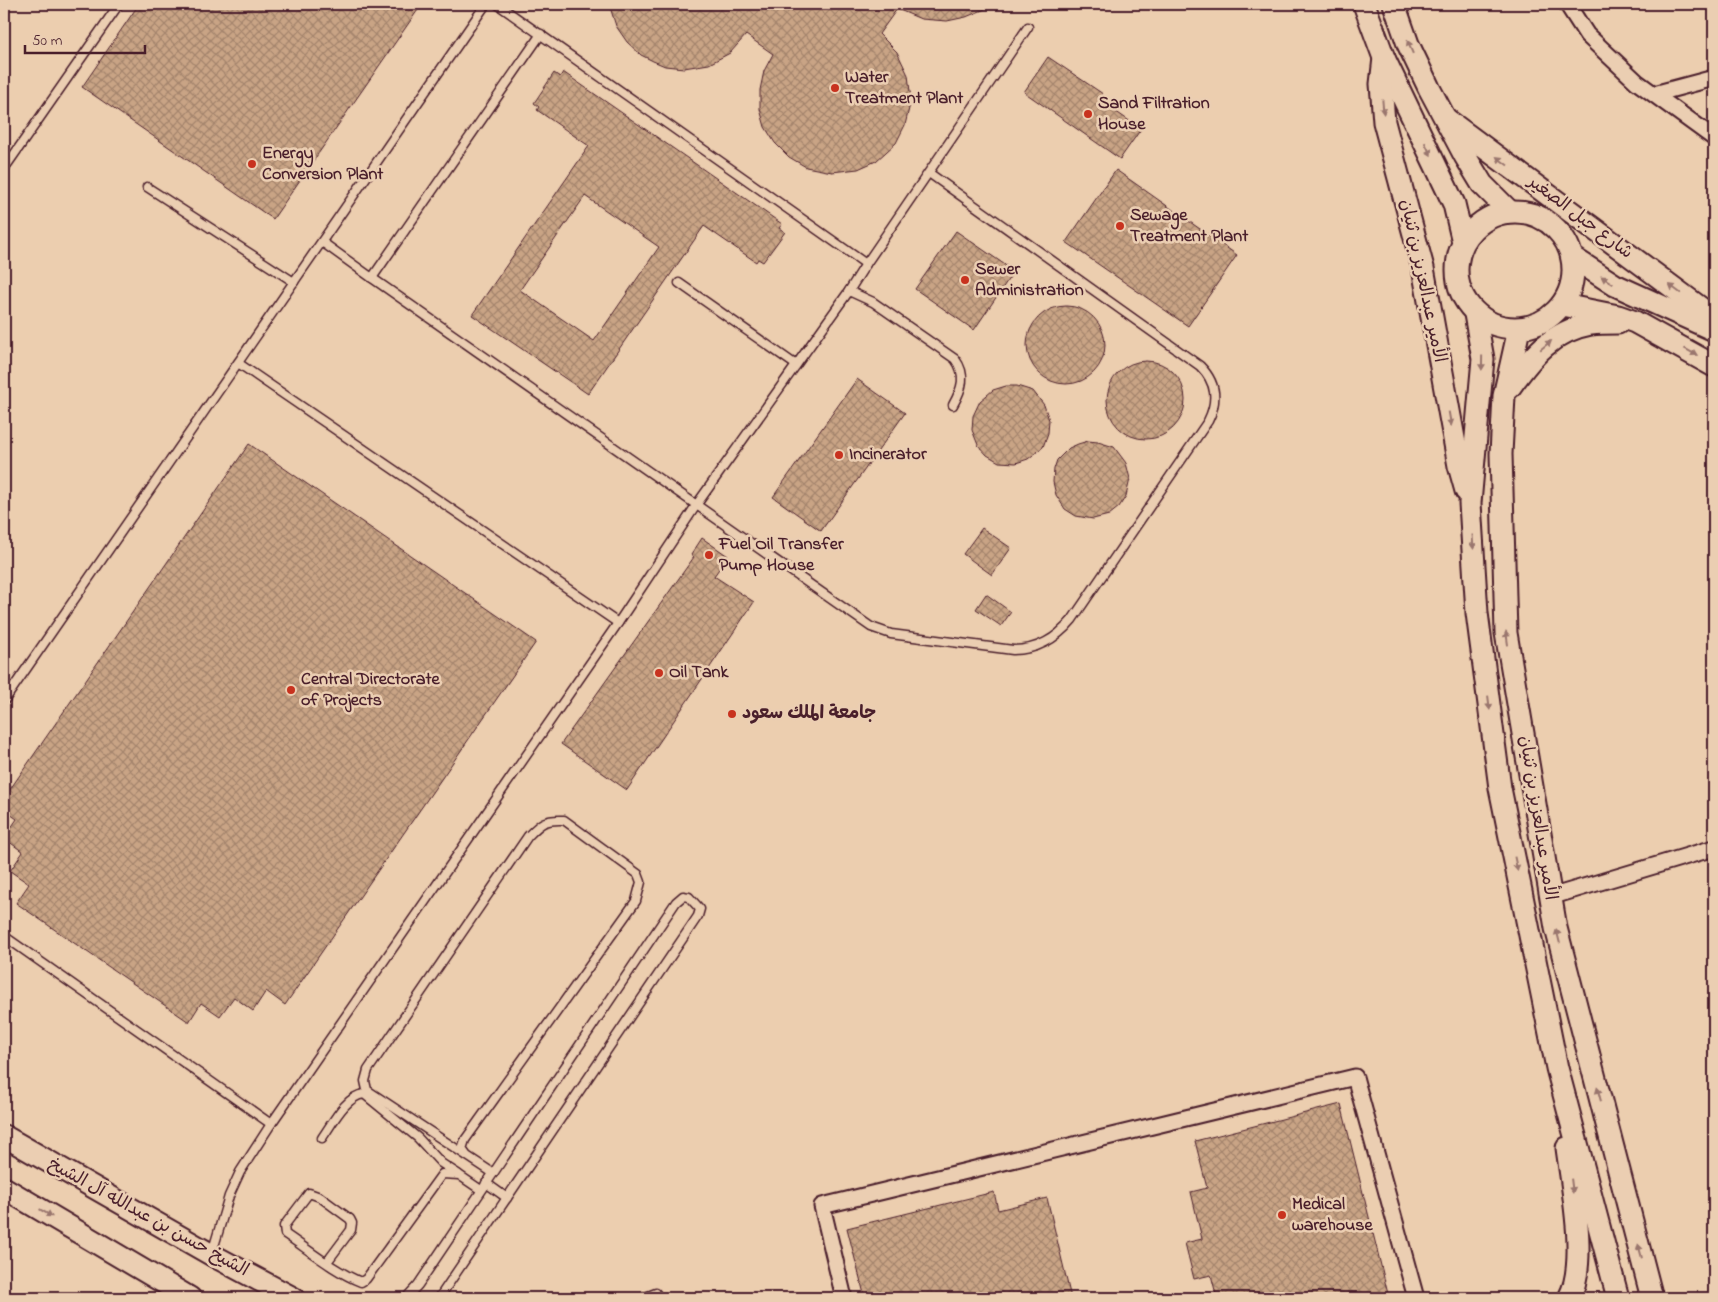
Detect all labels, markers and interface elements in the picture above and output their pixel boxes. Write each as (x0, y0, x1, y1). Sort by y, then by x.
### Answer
scale bar (25, 22, 145, 54)
text: 50 m (32, 30, 63, 52)
one-way arrow (1406, 40, 1414, 54)
place label: Water Treatment Plant (845, 65, 964, 112)
marker: Water Treatment Plant (829, 82, 841, 94)
place label: Sand Filtration House (1098, 91, 1210, 138)
one-way arrow (1379, 99, 1387, 115)
marker: Sand Filtration House (1082, 108, 1094, 120)
place label: Energy Conversion Plant (262, 141, 384, 188)
one-way arrow (1424, 142, 1432, 156)
one-way arrow (1495, 156, 1509, 166)
marker: Energy Conversion Plant (246, 158, 258, 170)
street label: شارع جبل الصغير (1520, 169, 1638, 266)
street label: الأمير عبدالعزيز بن ثنيان (1392, 197, 1453, 365)
place label: Sewage Treatment Plant (1130, 203, 1249, 250)
marker: Sewage Treatment Plant (1114, 220, 1126, 232)
place label: Sewer Administration (975, 257, 1084, 304)
marker: Sewer Administration (959, 274, 971, 286)
one-way arrow (1600, 275, 1613, 284)
one-way arrow (1668, 284, 1682, 294)
one-way arrow (1539, 340, 1552, 351)
one-way arrow (1683, 348, 1698, 356)
one-way arrow (1477, 355, 1485, 371)
one-way arrow (1447, 411, 1455, 427)
place label: Incinerator (849, 442, 927, 468)
marker: Incinerator (833, 449, 845, 461)
place label: Fuel Oil Transfer Pump House (718, 532, 844, 579)
one-way arrow (1469, 534, 1477, 550)
marker: Fuel Oil Transfer Pump House (703, 549, 715, 561)
one-way arrow (1503, 630, 1511, 646)
place label: Oil Tank (669, 660, 729, 686)
place label: Central Directorate of Projects (301, 667, 441, 714)
marker: Oil Tank (653, 667, 665, 679)
marker: Central Directorate of Projects (285, 684, 297, 696)
one-way arrow (1485, 696, 1493, 712)
place label: جامعة الملك سعود (742, 701, 876, 727)
marker: جامعة الملك سعود (726, 708, 738, 720)
street label: الأمير عبدالعزيز بن ثنيان (1511, 734, 1564, 902)
one-way arrow (1512, 856, 1520, 871)
one-way arrow (1554, 929, 1562, 944)
one-way arrow (1595, 1086, 1603, 1101)
street label: الشيخ حسن بن عبدالله آل الشيخ (43, 1152, 253, 1284)
one-way arrow (1568, 1178, 1576, 1194)
place label: Medical warehouse (1292, 1192, 1373, 1239)
one-way arrow (39, 1208, 52, 1217)
marker: Medical warehouse (1276, 1209, 1288, 1221)
one-way arrow (1636, 1244, 1644, 1259)

